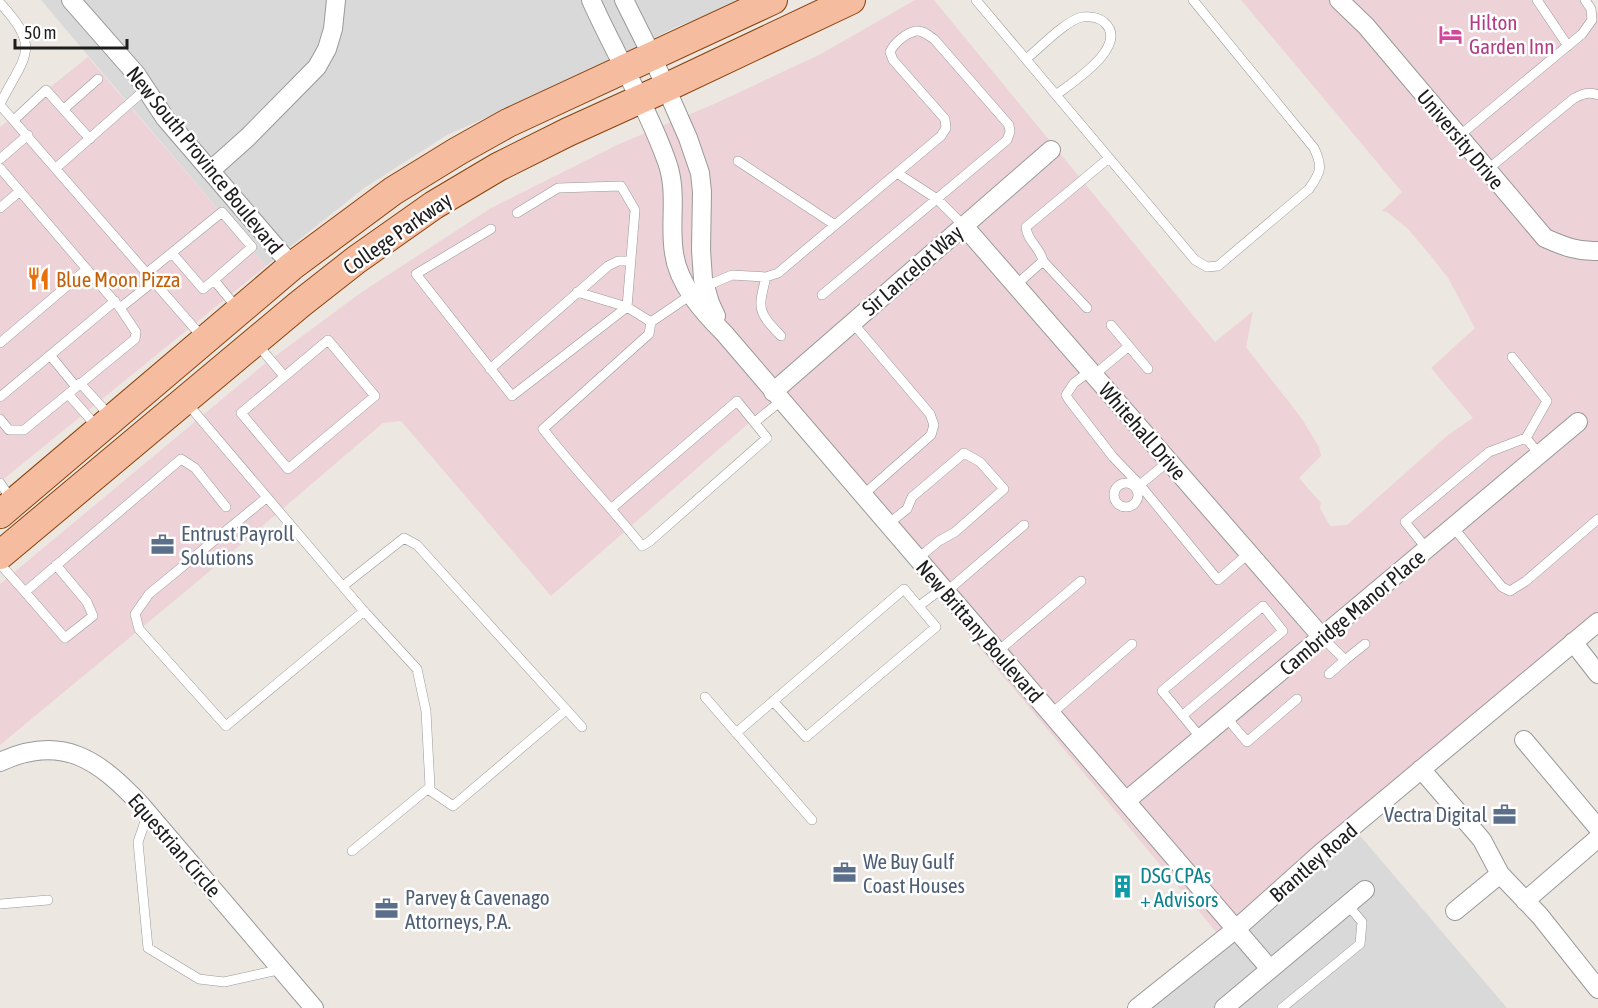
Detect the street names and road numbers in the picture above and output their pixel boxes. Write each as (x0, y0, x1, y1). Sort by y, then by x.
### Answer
street label: New South Province Boulevard (122, 61, 288, 259)
street label: University Drive (1413, 84, 1509, 194)
street label: College Parkway (338, 187, 456, 279)
street label: Sir Lancelot Way (857, 220, 967, 320)
street label: Whitehall Drive (1094, 378, 1192, 484)
street label: Cambridge Manor Place (1275, 544, 1429, 680)
street label: New Brittany Boulevard (912, 555, 1048, 707)
street label: Equestrian Circle (124, 788, 226, 902)
street label: Brantley Road (1264, 818, 1362, 906)

